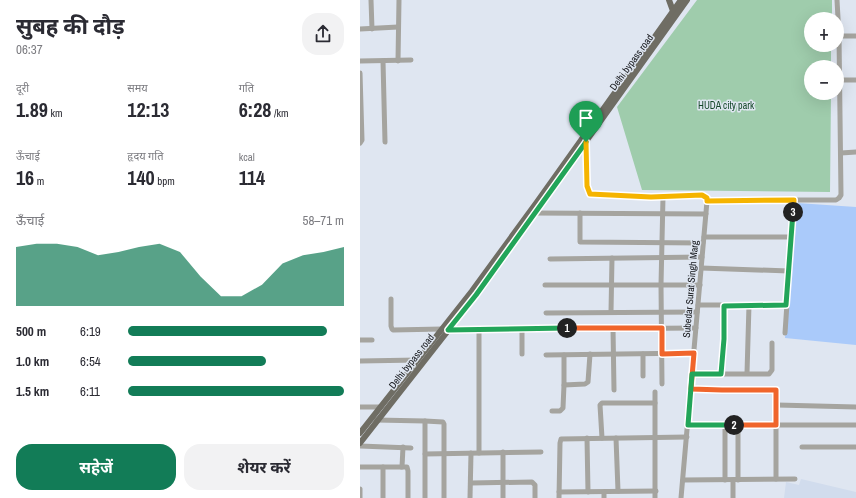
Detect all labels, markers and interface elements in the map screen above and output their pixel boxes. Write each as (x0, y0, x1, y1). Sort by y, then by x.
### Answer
text: सुबह की दौड़ (16, 11, 124, 41)
map controls (804, 12, 844, 100)
button: + (804, 12, 844, 52)
button: share (302, 13, 344, 55)
street label: Delhi bypass road (607, 32, 656, 93)
text: 06:37 (16, 41, 43, 58)
button: − (804, 60, 844, 100)
text: दूरी (16, 81, 29, 95)
text: समय (127, 81, 148, 95)
text: गति (239, 81, 254, 95)
text: 1.89 (16, 96, 48, 123)
text: 12:13 (127, 96, 169, 123)
text: 6:28 (239, 96, 271, 123)
park label: HUDA city park (698, 99, 755, 112)
pin (569, 101, 603, 142)
text: km (48, 106, 62, 120)
text: /km (271, 106, 289, 120)
icon: arrive (575, 107, 597, 129)
text: ऊँचाई (16, 149, 40, 163)
text: हृदय गति (127, 149, 163, 163)
text: kcal (239, 150, 255, 164)
text: 16 (16, 164, 34, 191)
text: 140 (127, 164, 155, 191)
text: 114 (239, 164, 265, 191)
text: m (34, 174, 44, 188)
text: bpm (155, 174, 175, 188)
pin: 3 (783, 202, 803, 222)
text: 3 (790, 205, 796, 219)
text: ऊँचाई (16, 212, 44, 229)
text: 58–71 m (303, 212, 344, 229)
street label: Subedar Surat Singh Marg (680, 239, 701, 338)
pin: 1 (557, 318, 577, 338)
text: 1 (564, 321, 570, 335)
text: 500 m (16, 323, 46, 340)
text: 6:19 (80, 323, 101, 340)
street label: Delhi bypass road (386, 331, 437, 391)
text: 1.0 km (16, 353, 49, 370)
text: 6:54 (80, 353, 101, 370)
text: 1.5 km (16, 383, 49, 400)
text: 6:11 (80, 383, 100, 400)
pin: 2 (724, 415, 744, 435)
text: 2 (731, 418, 737, 432)
button: सहेजें (16, 444, 176, 490)
button: शेयर करें (184, 444, 344, 490)

